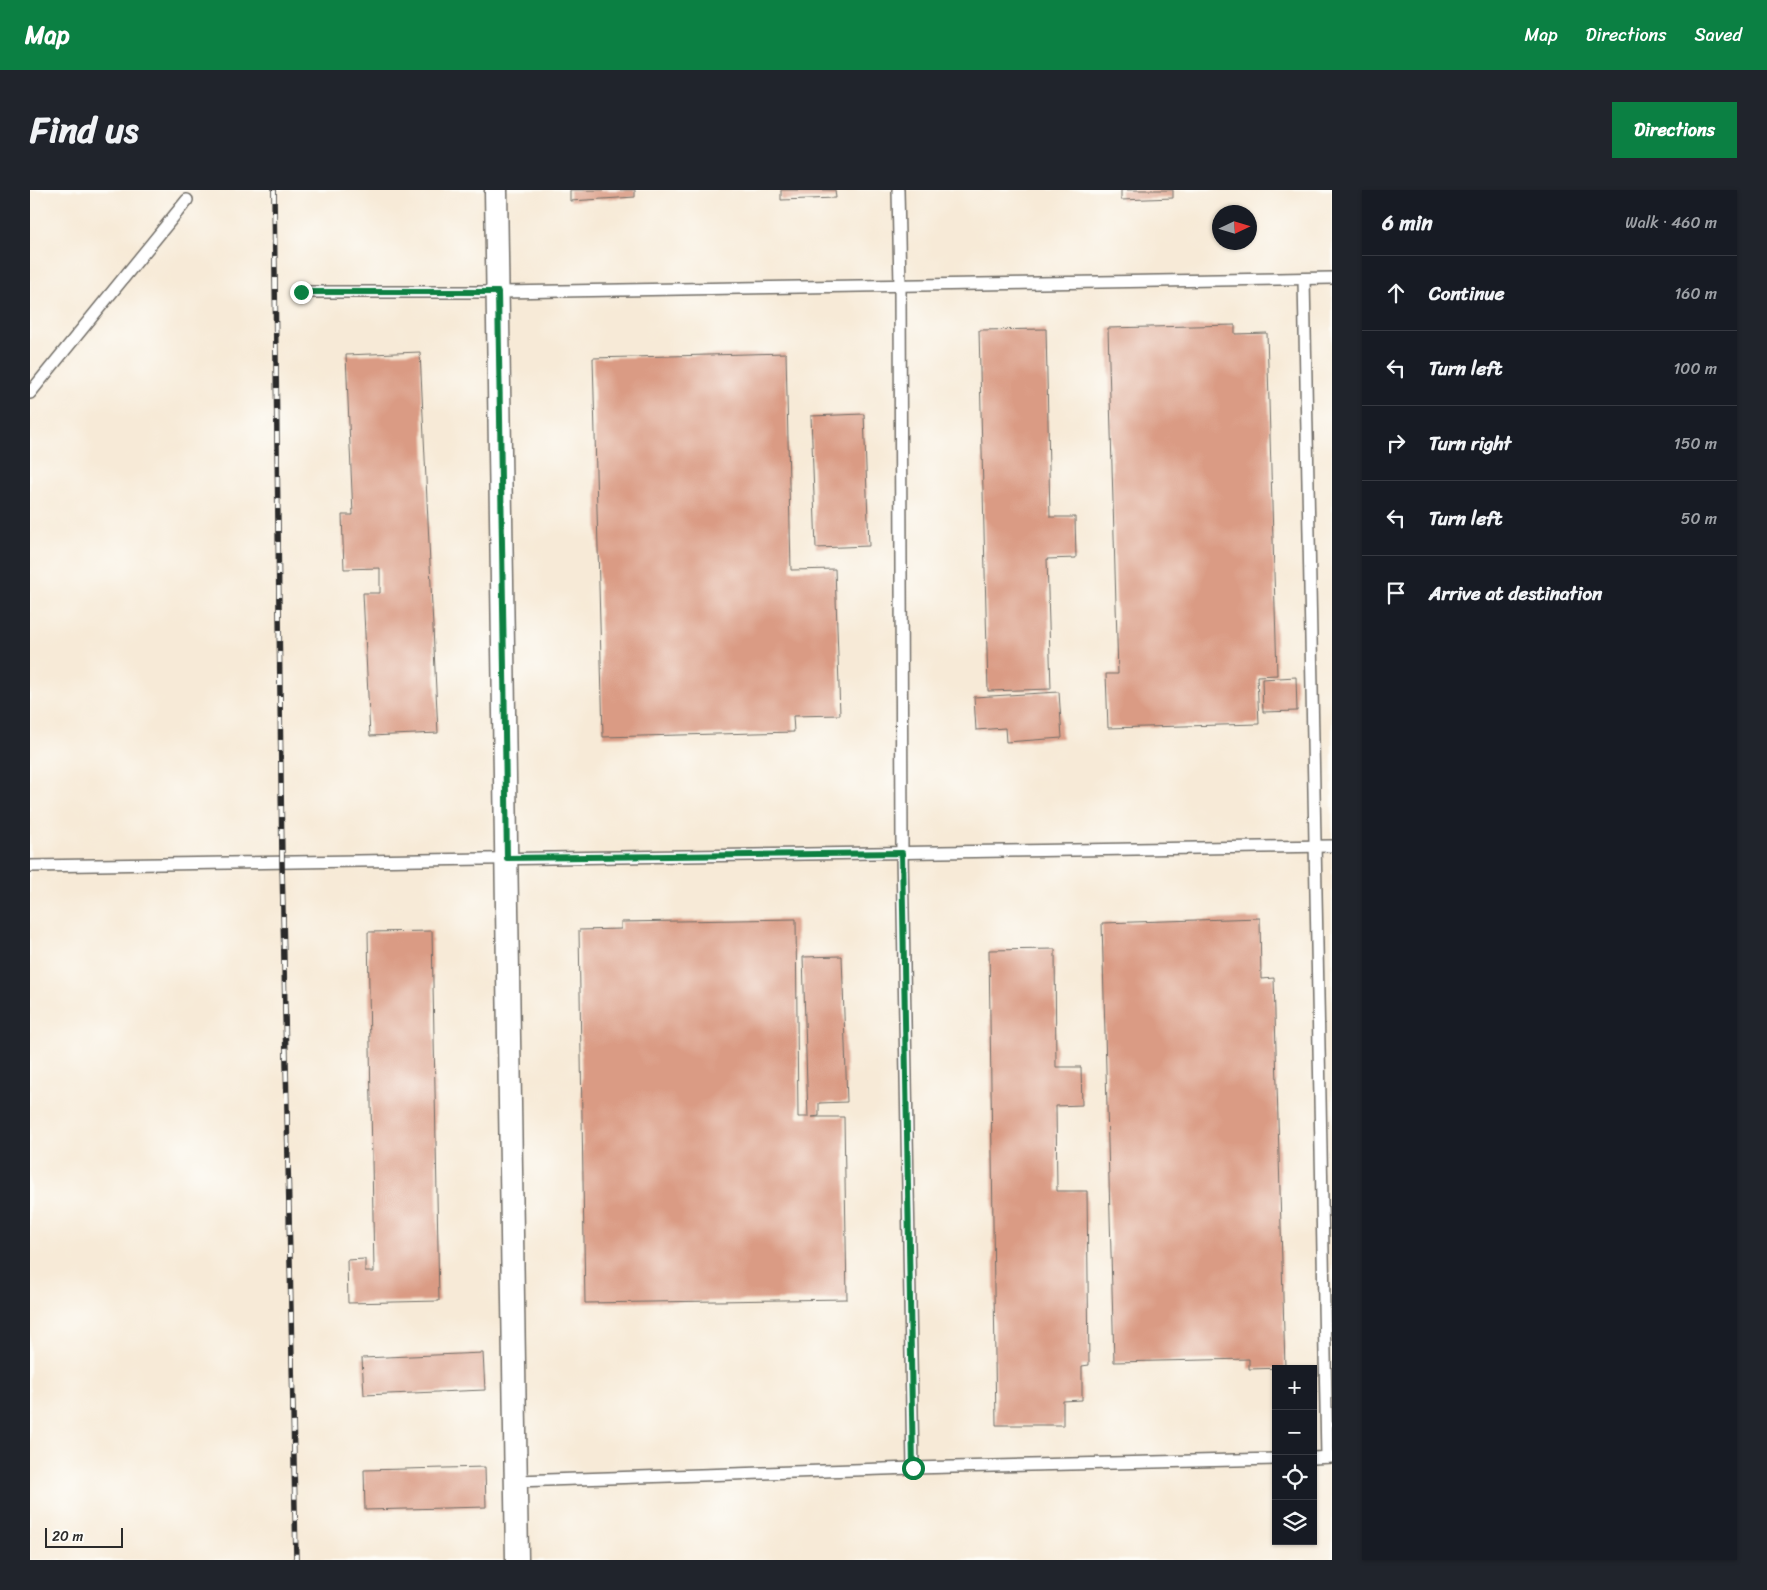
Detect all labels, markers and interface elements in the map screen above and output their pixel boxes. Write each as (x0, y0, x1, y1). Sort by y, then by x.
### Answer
text: Map (25, 14, 69, 56)
text: Map (1525, 19, 1558, 51)
text: Directions (1586, 19, 1667, 51)
text: Saved (1695, 19, 1742, 51)
text: Find us (30, 99, 138, 161)
button: Directions (1612, 102, 1737, 158)
text: 6 min (1382, 204, 1433, 242)
north arrow (1212, 205, 1257, 250)
text: Walk · 460 m (1625, 208, 1717, 237)
text: Continue (1429, 277, 1505, 310)
icon: ahead (1382, 279, 1410, 307)
text: 160 m (1674, 279, 1717, 308)
route end (290, 281, 313, 304)
text: Turn left (1429, 352, 1502, 385)
icon: left (1382, 354, 1410, 382)
text: 100 m (1673, 354, 1717, 383)
text: Turn right (1429, 427, 1511, 460)
icon: right (1382, 429, 1410, 457)
text: 150 m (1674, 429, 1717, 458)
text: Turn left (1429, 502, 1502, 535)
icon: left (1382, 504, 1410, 532)
text: 50 m (1681, 504, 1717, 533)
text: Arrive at destination (1429, 577, 1602, 610)
icon: arrive (1382, 579, 1410, 607)
map controls (1272, 1365, 1317, 1545)
button: + (1272, 1365, 1317, 1410)
button: − (1272, 1410, 1317, 1455)
button: locate (1272, 1455, 1317, 1500)
route start (902, 1457, 925, 1480)
button: layers (1272, 1500, 1317, 1545)
text: 20 m (52, 1524, 83, 1549)
scale bar (45, 1525, 122, 1548)

